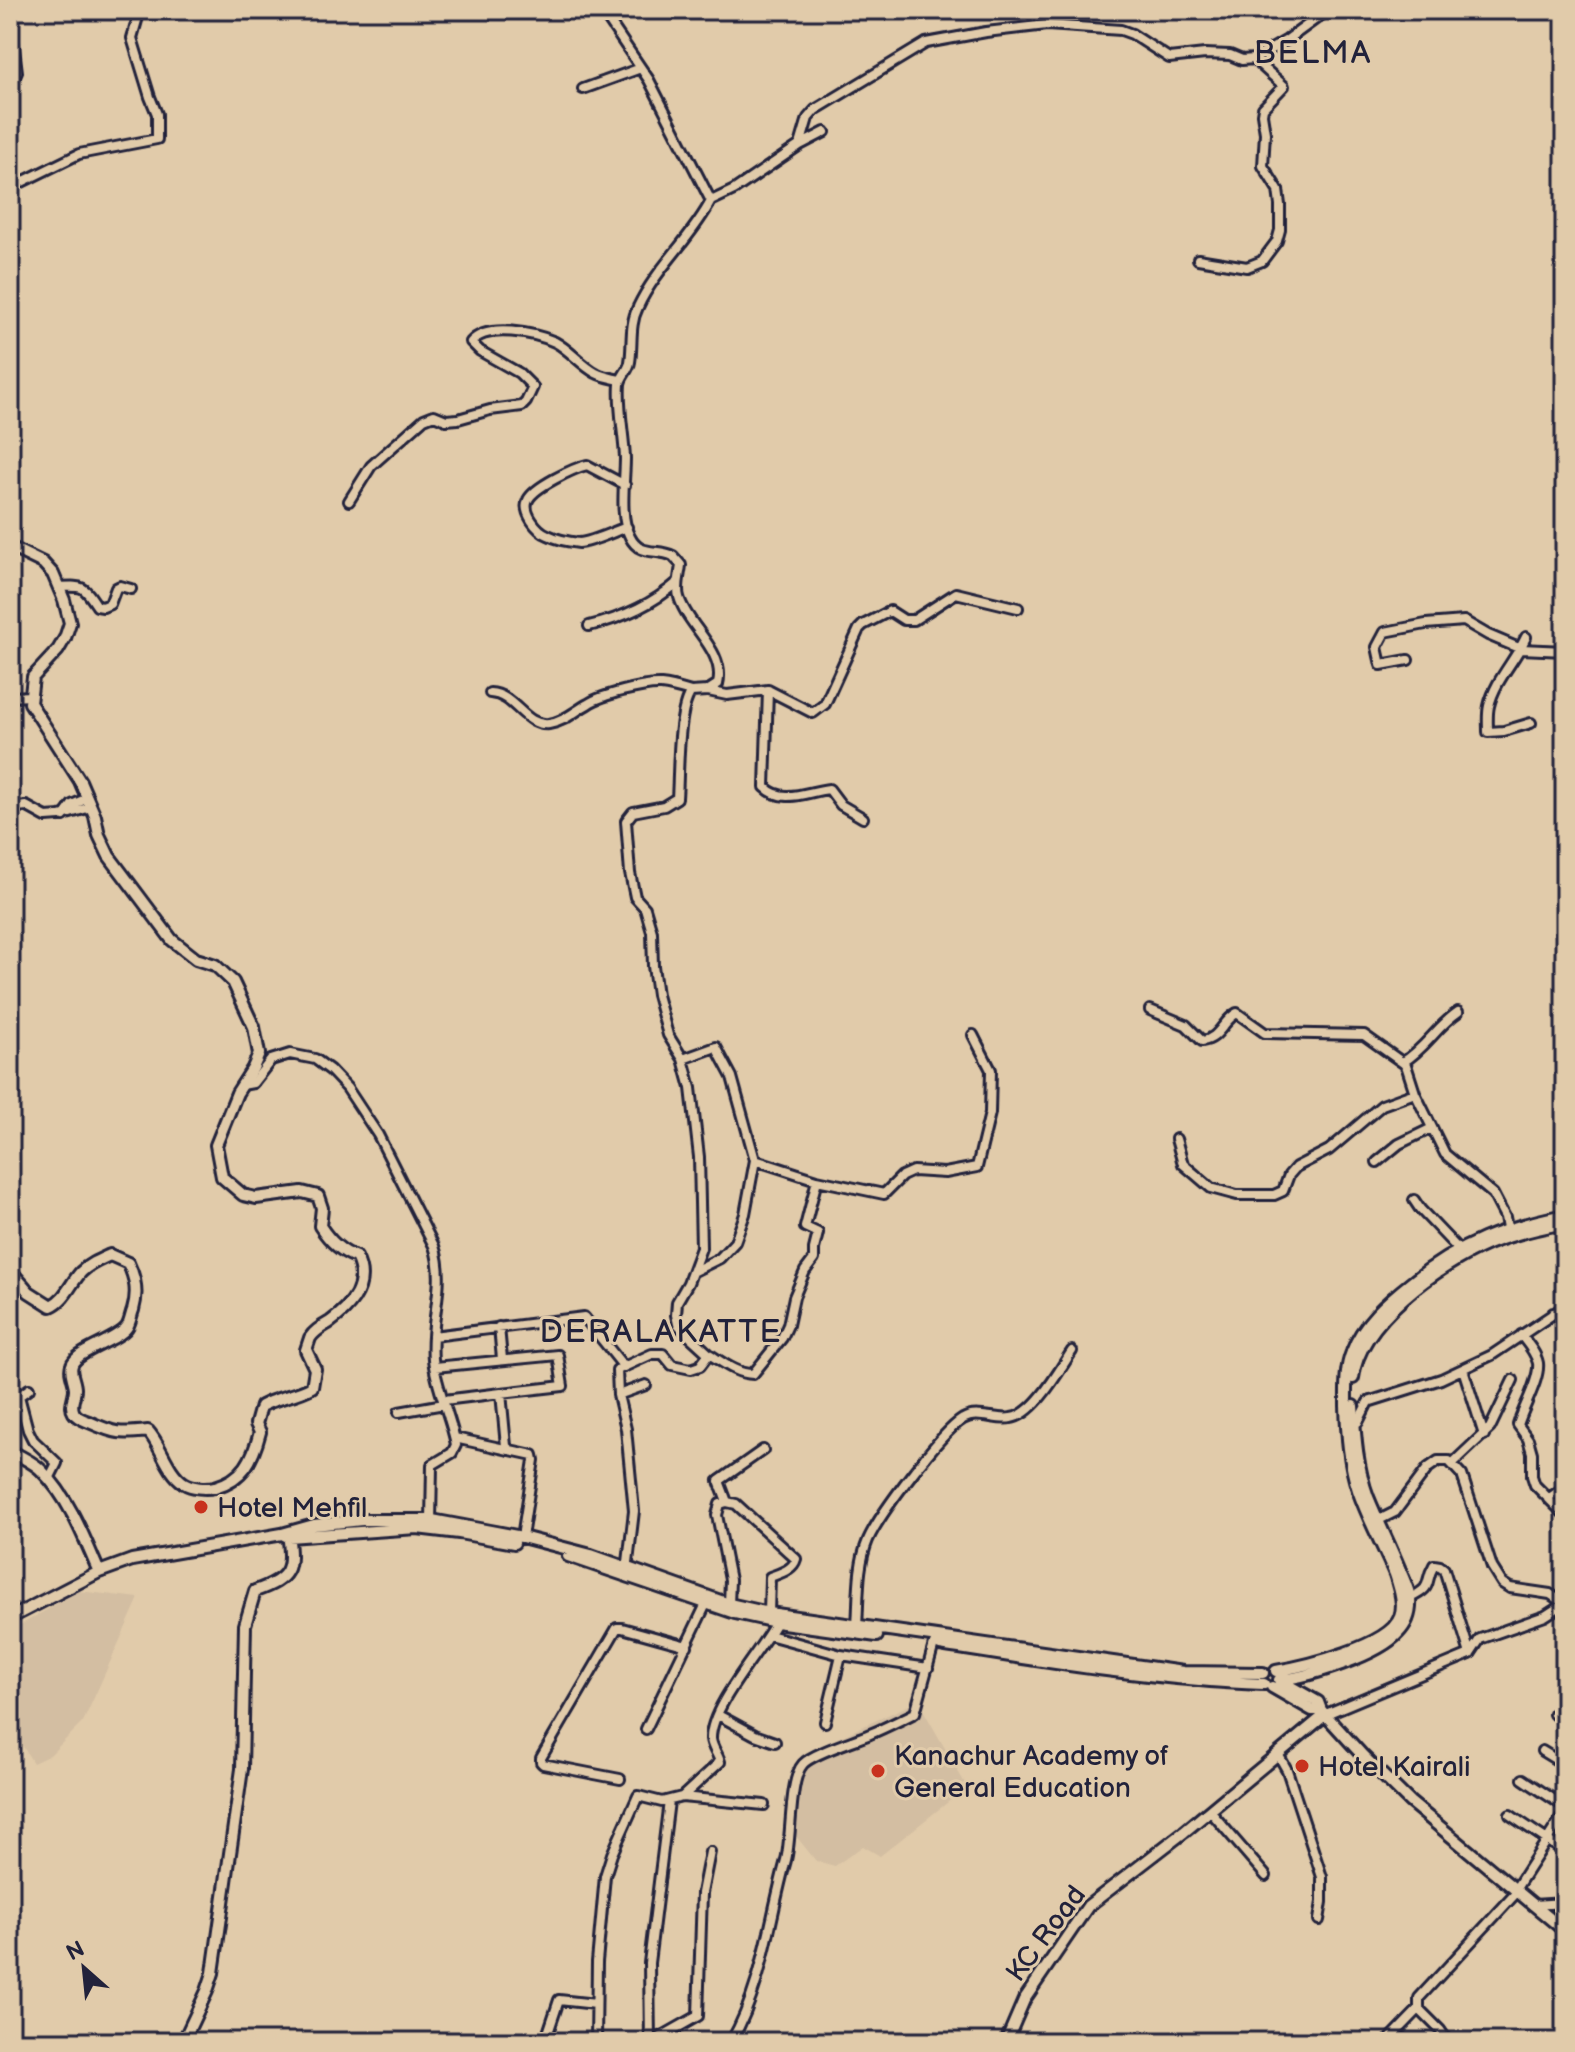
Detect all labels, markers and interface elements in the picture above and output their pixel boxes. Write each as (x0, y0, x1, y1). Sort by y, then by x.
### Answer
district label: BELMA (1254, 34, 1372, 73)
district label: DERALAKATTE (539, 1313, 783, 1352)
place label: Hotel Mehfil (217, 1492, 367, 1525)
marker: Hotel Mehfil (192, 1498, 210, 1516)
place label: Kanachur Academy of General Education (894, 1740, 1169, 1805)
place label: Hotel Kairali (1318, 1751, 1471, 1784)
marker: Hotel Kairali (1293, 1757, 1311, 1775)
marker: Kanachur Academy of General Education (869, 1762, 887, 1780)
street label: KC Road (999, 1879, 1093, 1988)
north arrow (44, 1928, 124, 2008)
text: N (62, 1936, 89, 1967)

